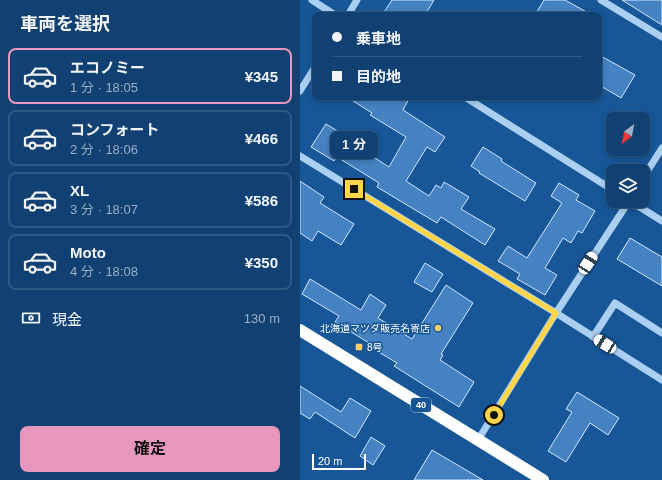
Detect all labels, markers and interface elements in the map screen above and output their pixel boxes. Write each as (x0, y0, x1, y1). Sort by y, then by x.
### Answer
text: 車両を選択 (20, 14, 110, 34)
text: 乗車地 (356, 30, 401, 47)
icon: car (22, 58, 58, 94)
text: エコノミー (70, 59, 145, 76)
text: ¥345 (245, 68, 278, 85)
text: 目的地 (356, 68, 401, 85)
text: 1 分 · 18:05 (70, 80, 138, 95)
north arrow (606, 112, 650, 156)
map controls (606, 112, 650, 208)
icon: car (22, 120, 58, 156)
text: コンフォート (70, 121, 160, 138)
text: ¥466 (245, 130, 278, 147)
callout: 1 分 (330, 131, 378, 159)
text: 1 分 (342, 137, 366, 152)
text: 2 分 · 18:06 (70, 142, 138, 157)
button: layers (606, 164, 650, 208)
route end (345, 180, 363, 198)
icon: car (22, 182, 58, 218)
text: XL (70, 182, 89, 199)
text: ¥586 (245, 192, 278, 209)
text: 3 分 · 18:07 (70, 202, 138, 217)
icon: car (22, 244, 58, 280)
text: Moto (70, 244, 106, 261)
car (576, 250, 600, 276)
text: ¥350 (245, 254, 278, 271)
text: 4 分 · 18:08 (70, 264, 138, 279)
icon: cash (20, 307, 42, 329)
text: 現金 (52, 311, 82, 328)
text: 130 m (244, 311, 280, 326)
place label: 北海道マツダ販売名寄店 (320, 323, 430, 334)
marker: 北海道マツダ販売名寄店 (433, 323, 443, 333)
car (592, 333, 618, 355)
marker: 8号 (354, 342, 364, 352)
place label: 8号 (367, 342, 383, 353)
road number: 40 (411, 398, 431, 412)
route start (485, 406, 503, 424)
button: 確定 (20, 426, 280, 472)
scale bar (312, 452, 366, 471)
text: 20 m (318, 455, 342, 467)

